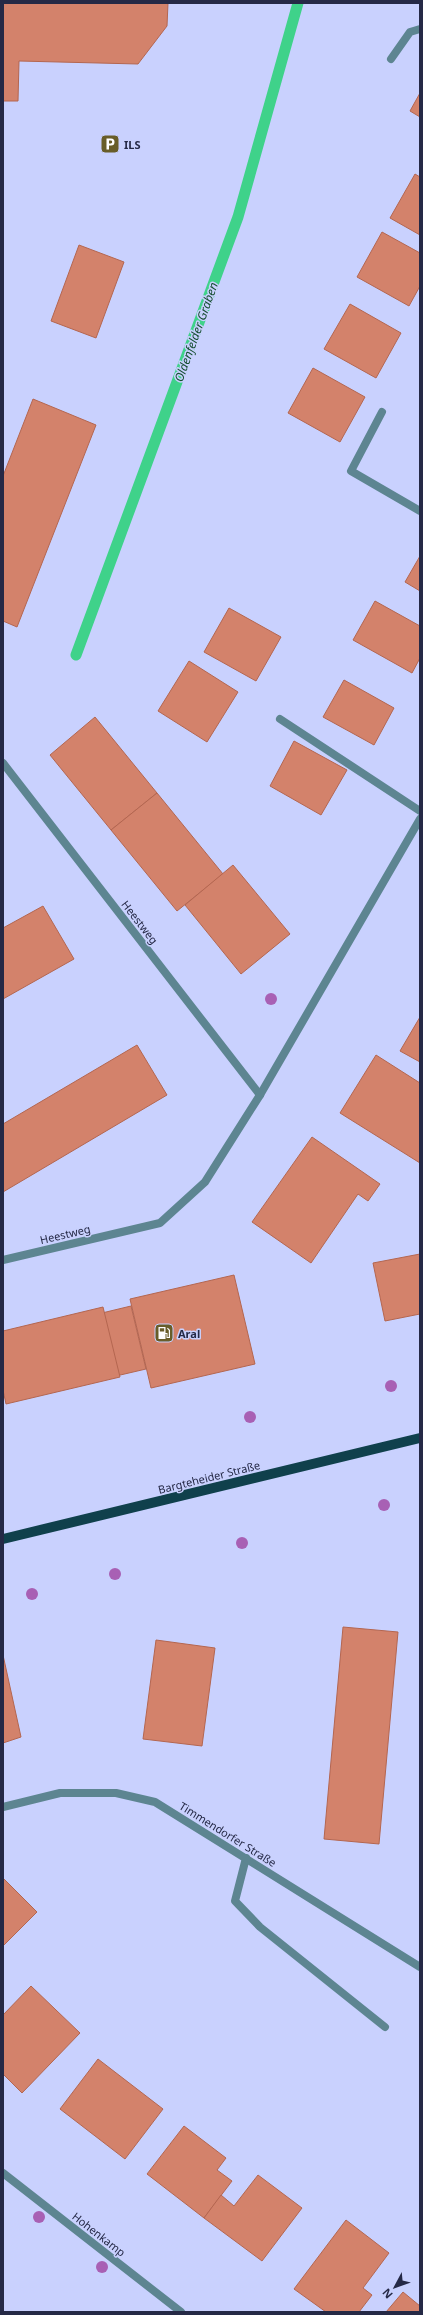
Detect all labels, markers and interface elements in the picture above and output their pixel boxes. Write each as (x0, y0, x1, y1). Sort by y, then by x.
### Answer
parking icon: ILS (99, 133, 121, 155)
place label: ILS (124, 137, 141, 152)
water label: Oldenfelder Graben (170, 280, 222, 384)
street label: Heestweg (118, 897, 162, 947)
street label: Heestweg (38, 1221, 92, 1247)
fuel station icon: Aral (153, 1322, 175, 1344)
place label: Aral (178, 1326, 200, 1341)
street label: Bargteheider Straße (156, 1457, 262, 1497)
street label: Timmendorfer Straße (177, 1798, 279, 1870)
street label: Hohenkamp (69, 2208, 129, 2260)
north arrow (375, 2267, 415, 2307)
text: N (378, 2286, 396, 2302)

